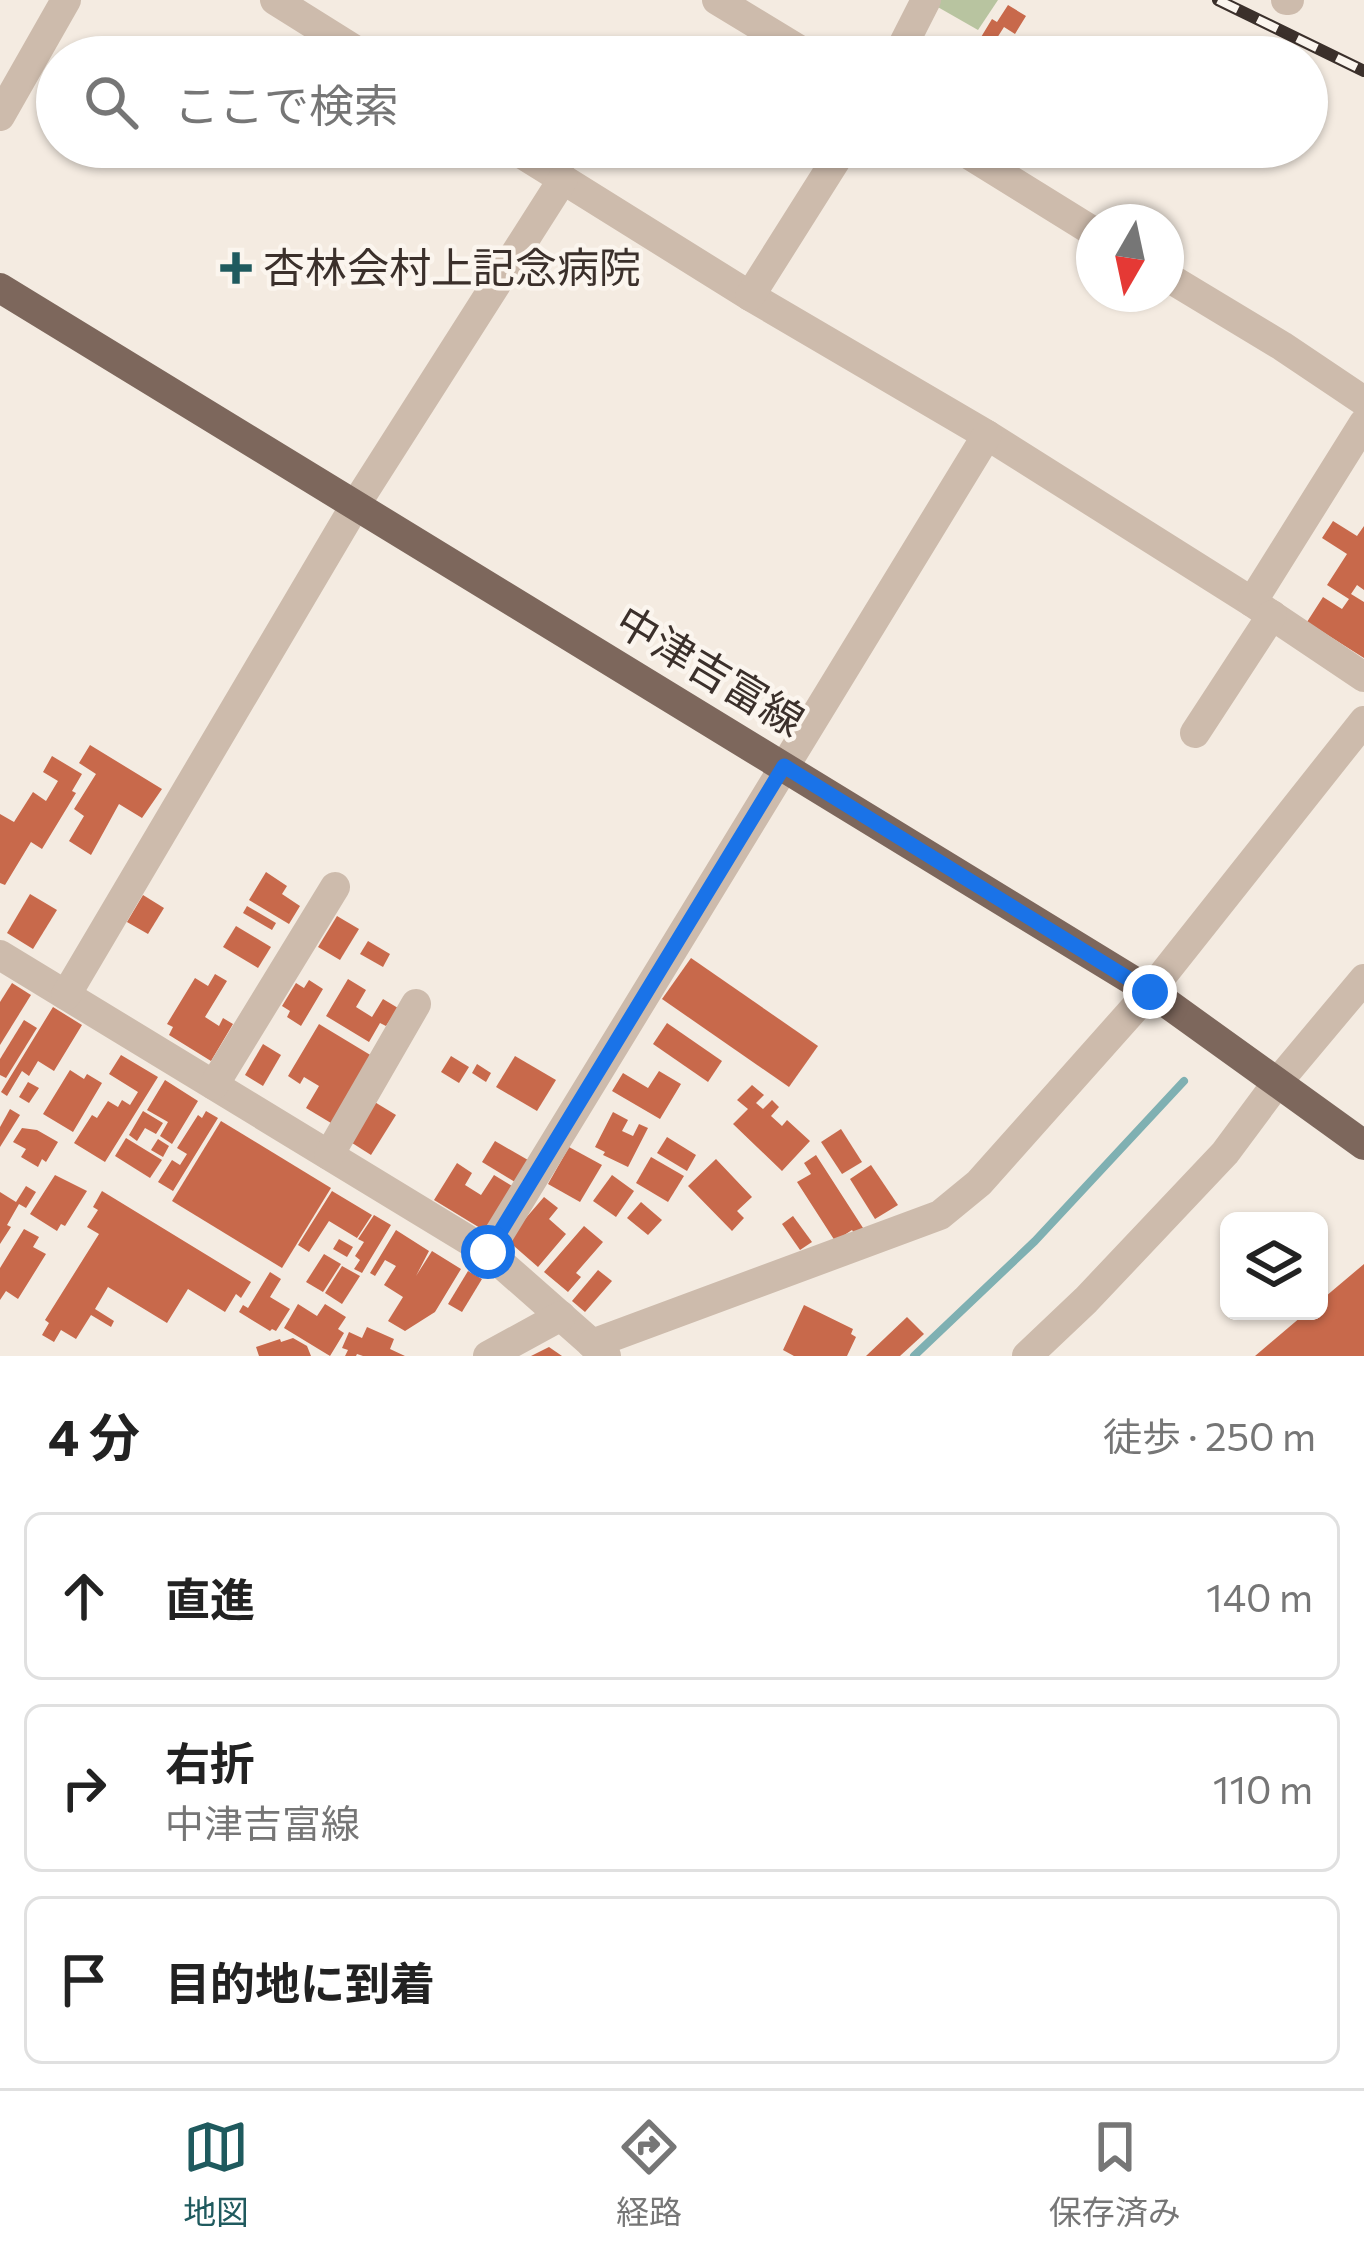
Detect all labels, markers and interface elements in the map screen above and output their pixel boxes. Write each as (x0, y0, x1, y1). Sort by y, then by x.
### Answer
search box (36, 36, 1328, 168)
icon: search (78, 69, 144, 135)
text: ここで検索 (174, 76, 399, 131)
north arrow (1076, 204, 1184, 312)
place label: 杏林会村上記念病院 (263, 240, 641, 292)
marker: 杏林会村上記念病院 (220, 252, 252, 284)
street label: 中津吉富線 (608, 593, 814, 746)
route end (1123, 965, 1177, 1019)
map controls (1220, 1212, 1328, 1320)
button: layers (1220, 1212, 1328, 1320)
route start (461, 1225, 515, 1279)
text: 4 分 (48, 1404, 140, 1467)
text: 徒歩 · 250 m (1103, 1411, 1316, 1459)
icon: ahead (51, 1563, 117, 1629)
text: 直進 (165, 1570, 255, 1625)
text: 140 m (1206, 1572, 1313, 1620)
text: 右折 (165, 1734, 255, 1789)
icon: right (51, 1755, 117, 1821)
text: 110 m (1213, 1764, 1313, 1812)
text: 中津吉富線 (165, 1798, 360, 1846)
icon: arrive (51, 1947, 117, 2013)
text: 目的地に到着 (165, 1954, 435, 2009)
tab: 地図 (183, 2114, 249, 2234)
tab: 経路 (616, 2114, 682, 2234)
tab: 保存済み (1049, 2114, 1181, 2234)

